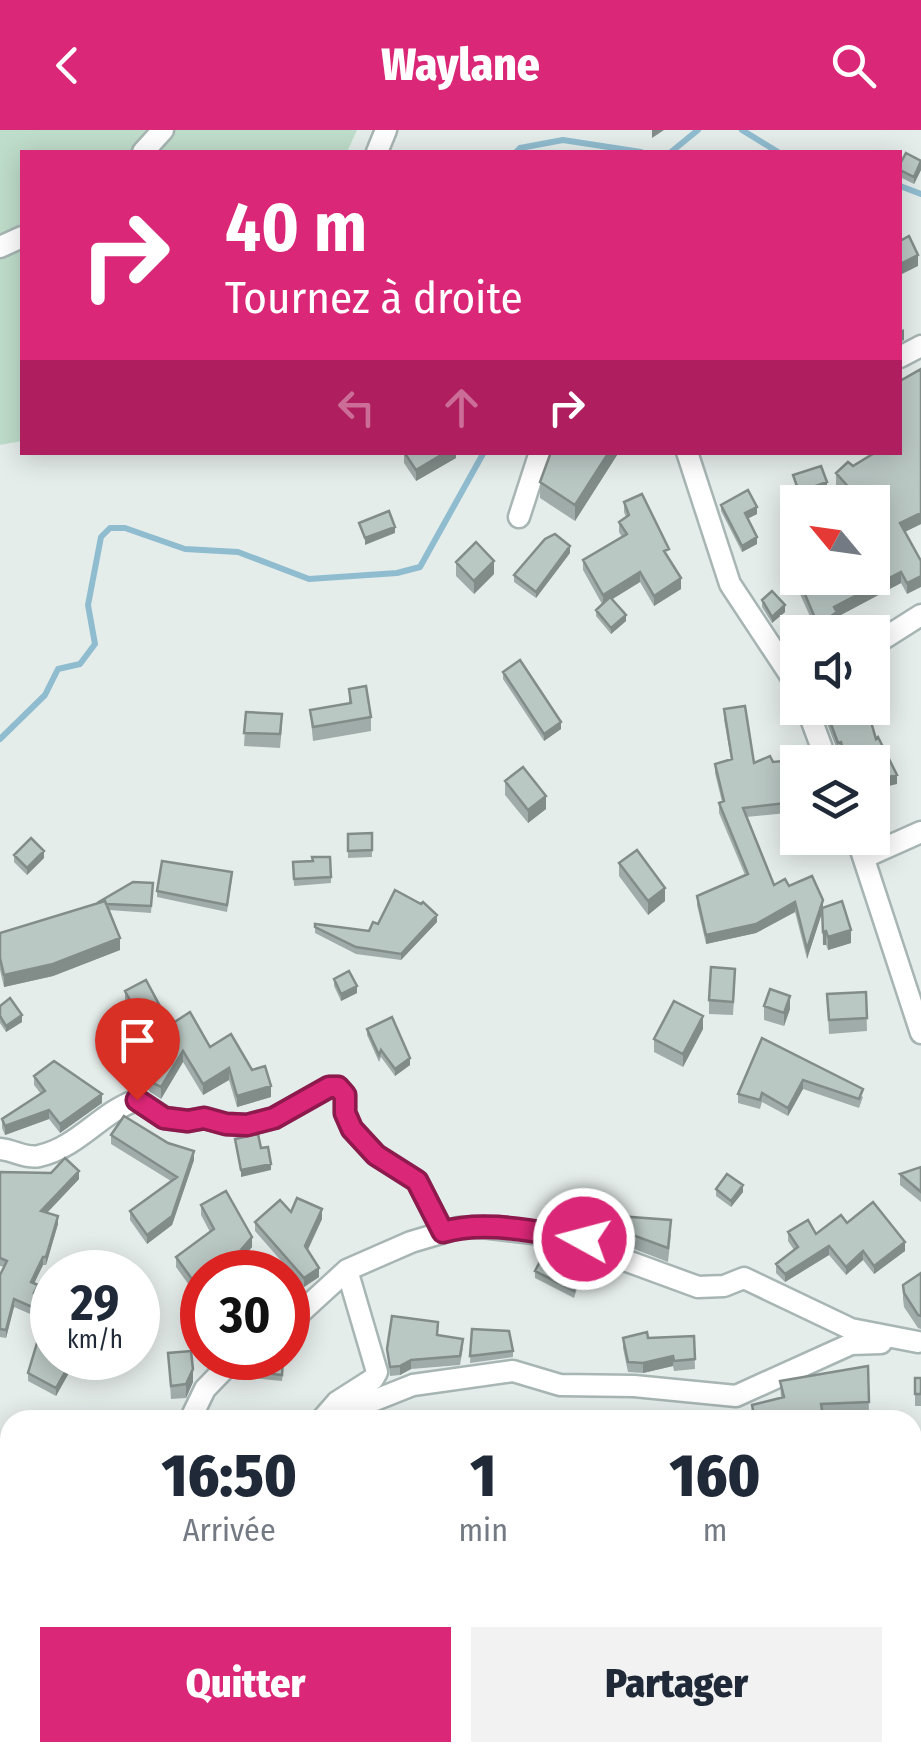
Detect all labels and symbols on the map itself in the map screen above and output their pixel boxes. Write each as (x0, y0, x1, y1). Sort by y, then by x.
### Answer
north arrow (780, 485, 890, 595)
pin (95, 998, 180, 1101)
position arrow (532, 1187, 636, 1291)
speed limit sign: 30 (180, 1250, 310, 1380)

